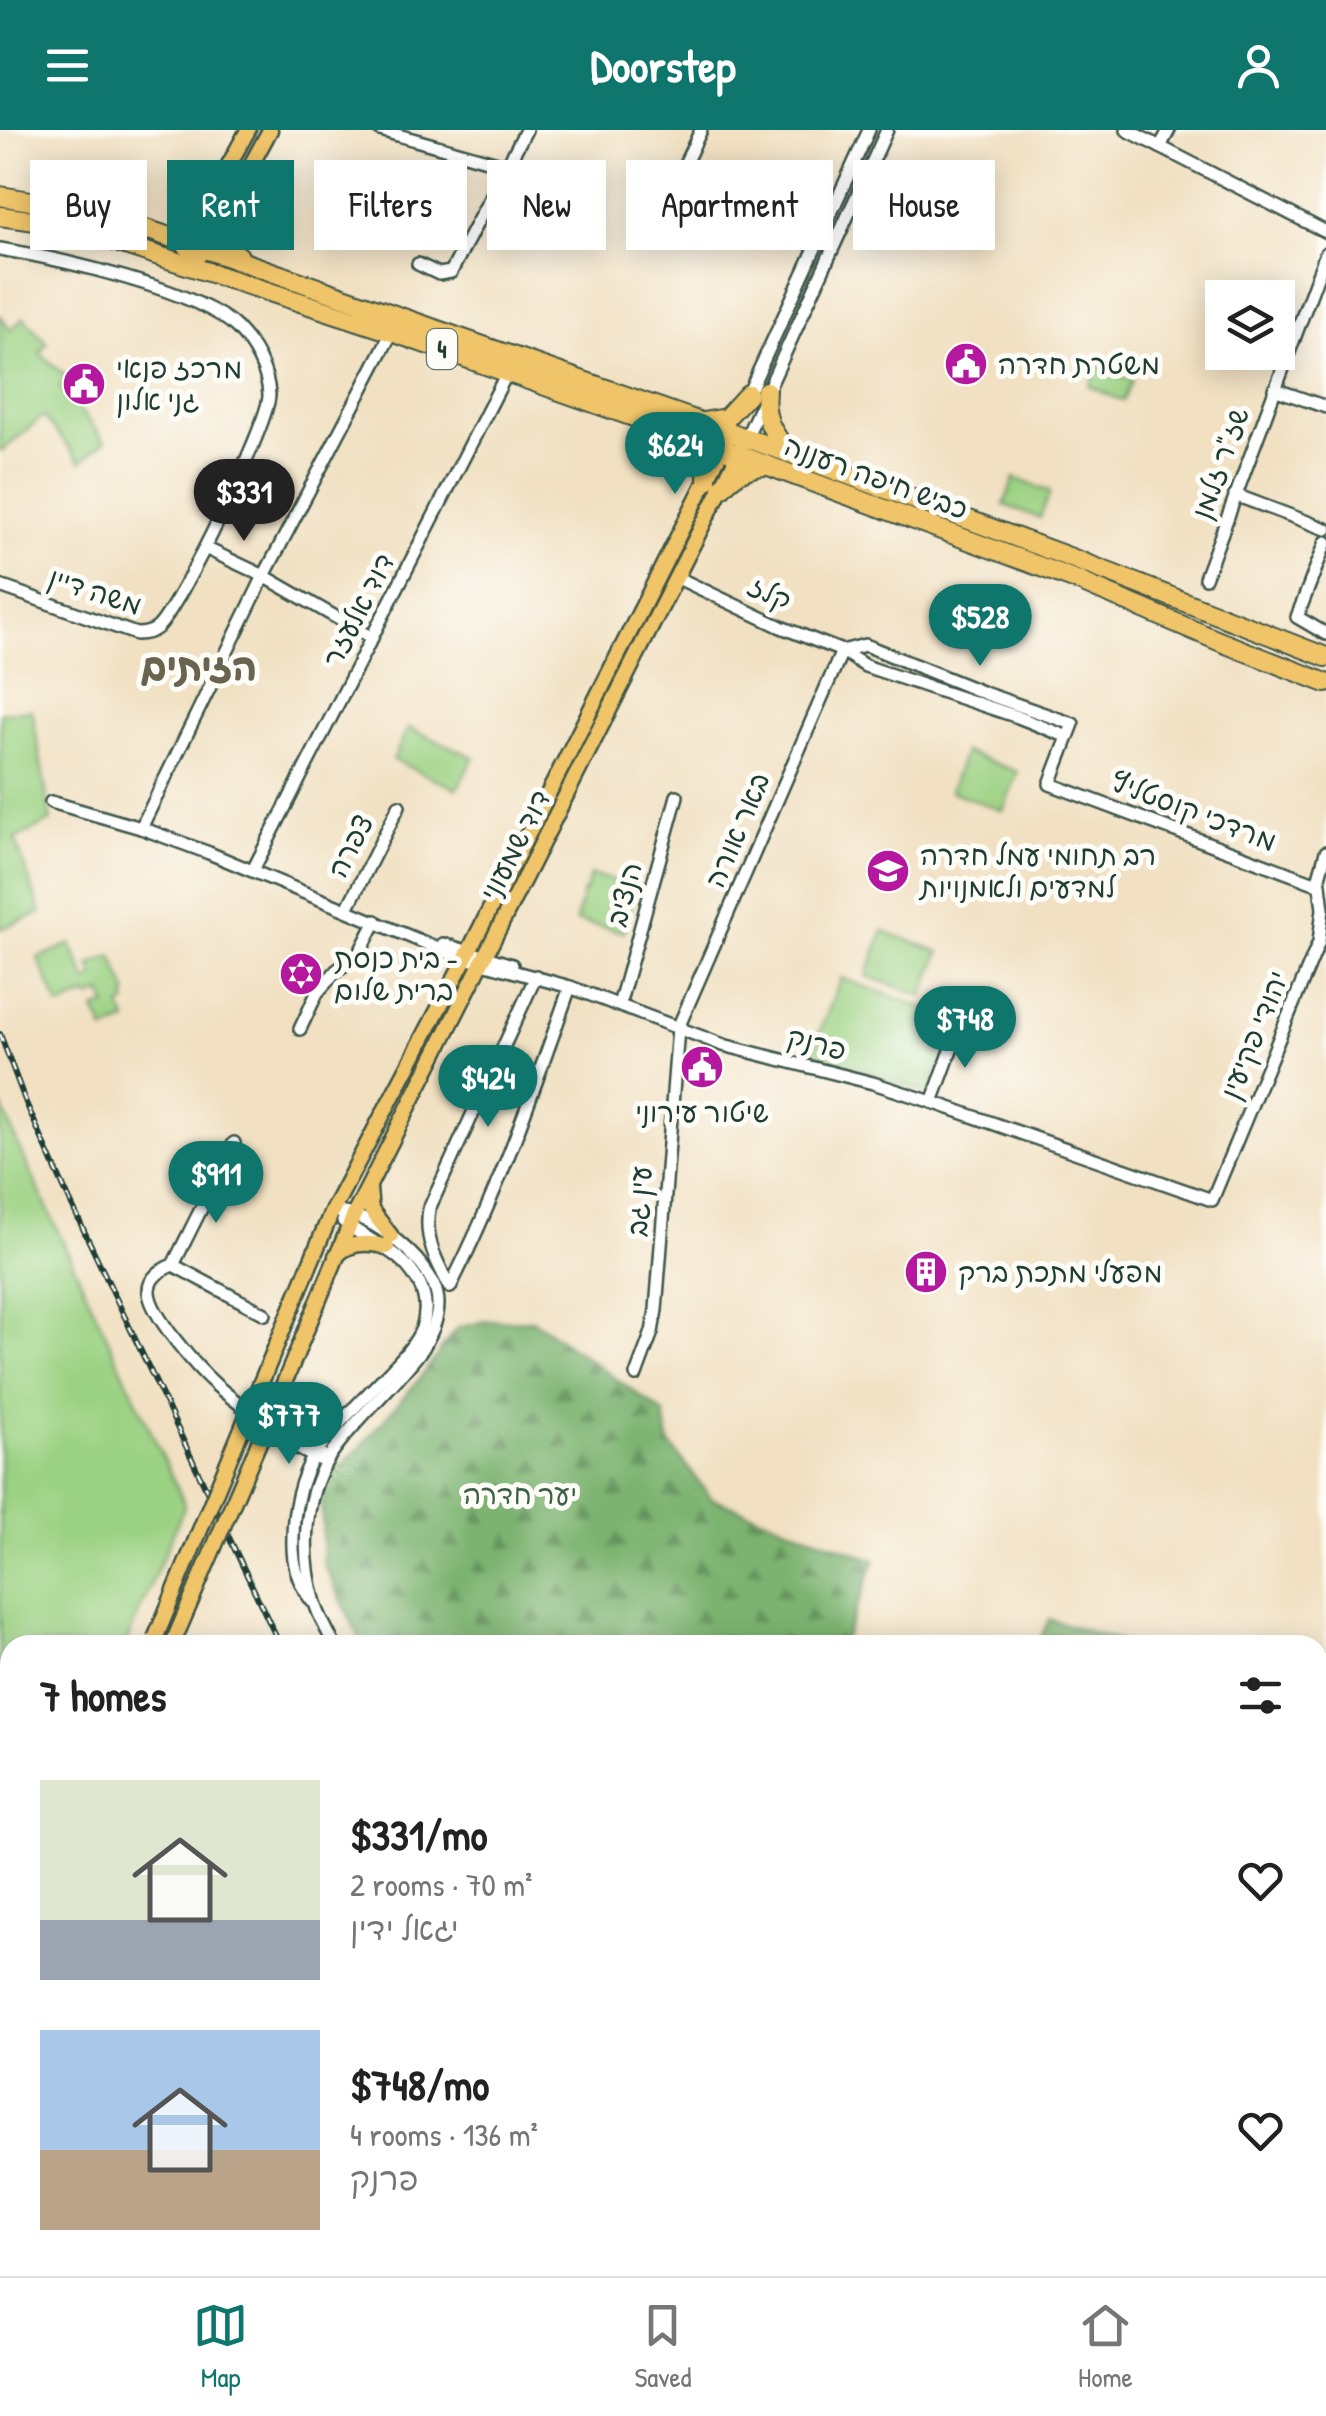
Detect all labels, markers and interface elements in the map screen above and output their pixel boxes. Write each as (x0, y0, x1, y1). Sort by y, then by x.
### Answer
text: Doorstep (591, 35, 735, 96)
icon: menu (40, 38, 95, 93)
icon: person (1231, 38, 1286, 93)
chip: Buy (30, 160, 147, 250)
chip: Rent (167, 160, 294, 250)
chip: Filters (314, 160, 467, 250)
chip: New (487, 160, 606, 250)
chip: Apartment (626, 160, 833, 250)
chip: House (853, 160, 995, 250)
map controls (1205, 280, 1295, 370)
button: layers (1205, 280, 1295, 370)
road number: 4 (427, 329, 457, 369)
public building icon: משטרת חדרה (943, 341, 989, 387)
place label: משטרת חדרה (998, 345, 1160, 383)
place label: מרכז פנאי גני אלון (116, 349, 242, 419)
public building icon: מרכז פנאי גני אלון (61, 361, 107, 407)
street label: שז"ר זלמן (1182, 402, 1258, 524)
pin: $624 (616, 412, 734, 497)
text: $624 (647, 423, 703, 466)
street label: כביש חיפה רעננה (779, 426, 973, 528)
pin: $331 (185, 459, 303, 544)
text: $331 (216, 470, 272, 513)
street label: דוד אלעזר (313, 547, 403, 673)
street label: משה דיין (43, 558, 147, 624)
street label: קלז (742, 566, 798, 620)
pin: $528 (921, 584, 1039, 669)
text: $528 (951, 595, 1009, 638)
district label: הזיתים (141, 640, 257, 692)
street label: מרדכי קוסטליץ (1106, 762, 1282, 860)
street label: באר אורה (696, 766, 778, 894)
street label: דוד שמעוני (471, 783, 559, 907)
street label: צפרה (318, 808, 382, 884)
place label: רב תחומי עמל חדרה למדעים ולאמנויות (918, 836, 1156, 906)
school or university icon: רב תחומי עמל חדרה למדעים ולאמנויות (865, 848, 911, 894)
street label: הנציב (597, 858, 651, 930)
place label: בית כנסת - ברית שלום (334, 939, 458, 1009)
synagogue icon: בית כנסת - ברית שלום (278, 951, 324, 997)
street label: יהודי פקיעין (1211, 965, 1297, 1105)
pin: $748 (906, 986, 1024, 1071)
text: $748 (936, 997, 994, 1040)
street label: פרנק (783, 1017, 851, 1069)
public building icon: שיטור עירוני (679, 1044, 725, 1090)
pin: $424 (429, 1045, 547, 1130)
text: $424 (460, 1056, 516, 1099)
place label: שיטור עירוני (635, 1093, 769, 1131)
pin: $911 (157, 1141, 275, 1226)
text: $911 (190, 1152, 242, 1195)
street label: עין גב (618, 1164, 660, 1238)
building icon: מפעלי מתכת ברק (903, 1249, 949, 1295)
place label: מפעלי מתכת ברק (958, 1253, 1163, 1291)
pin: $777 (230, 1382, 348, 1467)
text: $777 (257, 1393, 321, 1436)
park label: יער חדרה (463, 1475, 577, 1513)
text: 7 homes (40, 1667, 166, 1724)
icon: filters (1233, 1668, 1288, 1723)
text: $331/mo (350, 1806, 487, 1863)
icon: home (120, 1820, 240, 1940)
icon: heart (1233, 1853, 1288, 1908)
text: 2 rooms · 70 m² (350, 1863, 532, 1906)
text: יגאל ידין (350, 1907, 459, 1950)
text: $748/mo (350, 2056, 489, 2113)
icon: home (120, 2070, 240, 2190)
icon: heart (1233, 2103, 1288, 2158)
text: 4 rooms · 136 m² (350, 2113, 538, 2156)
text: פרנק (350, 2157, 418, 2200)
tab: Map (193, 2298, 248, 2396)
tab: Saved (634, 2298, 692, 2396)
tab: Home (1078, 2298, 1133, 2396)

